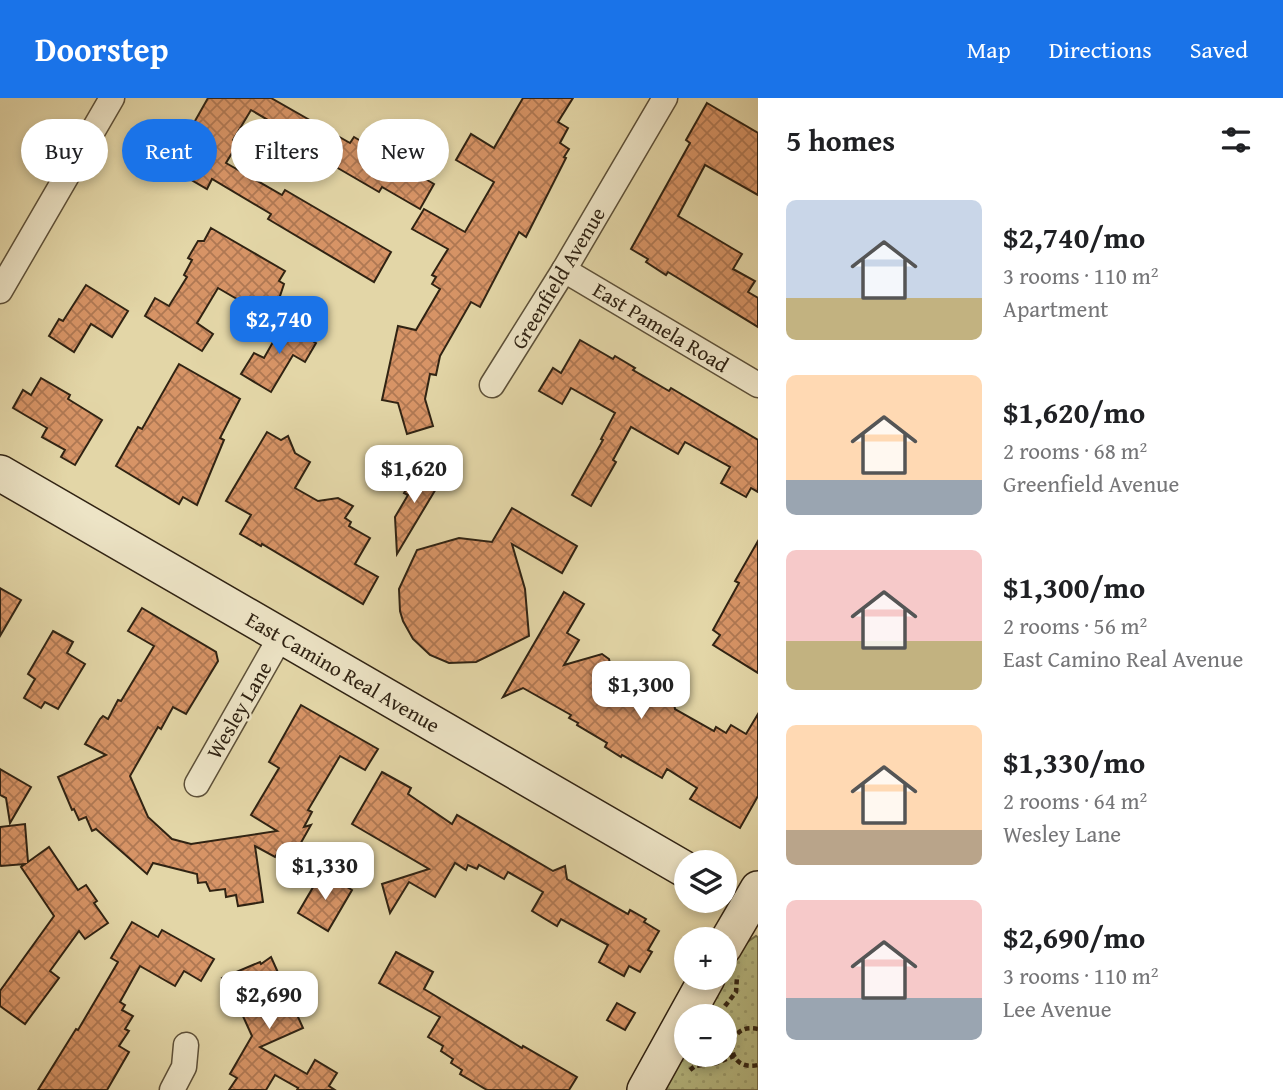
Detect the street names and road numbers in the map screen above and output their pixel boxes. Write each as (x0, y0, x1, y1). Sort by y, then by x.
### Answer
street label: Greenfield Avenue (503, 201, 613, 355)
street label: East Pamela Road (587, 274, 735, 380)
street label: East Camino Real Avenue (240, 604, 446, 740)
street label: Wesley Lane (199, 655, 279, 764)

